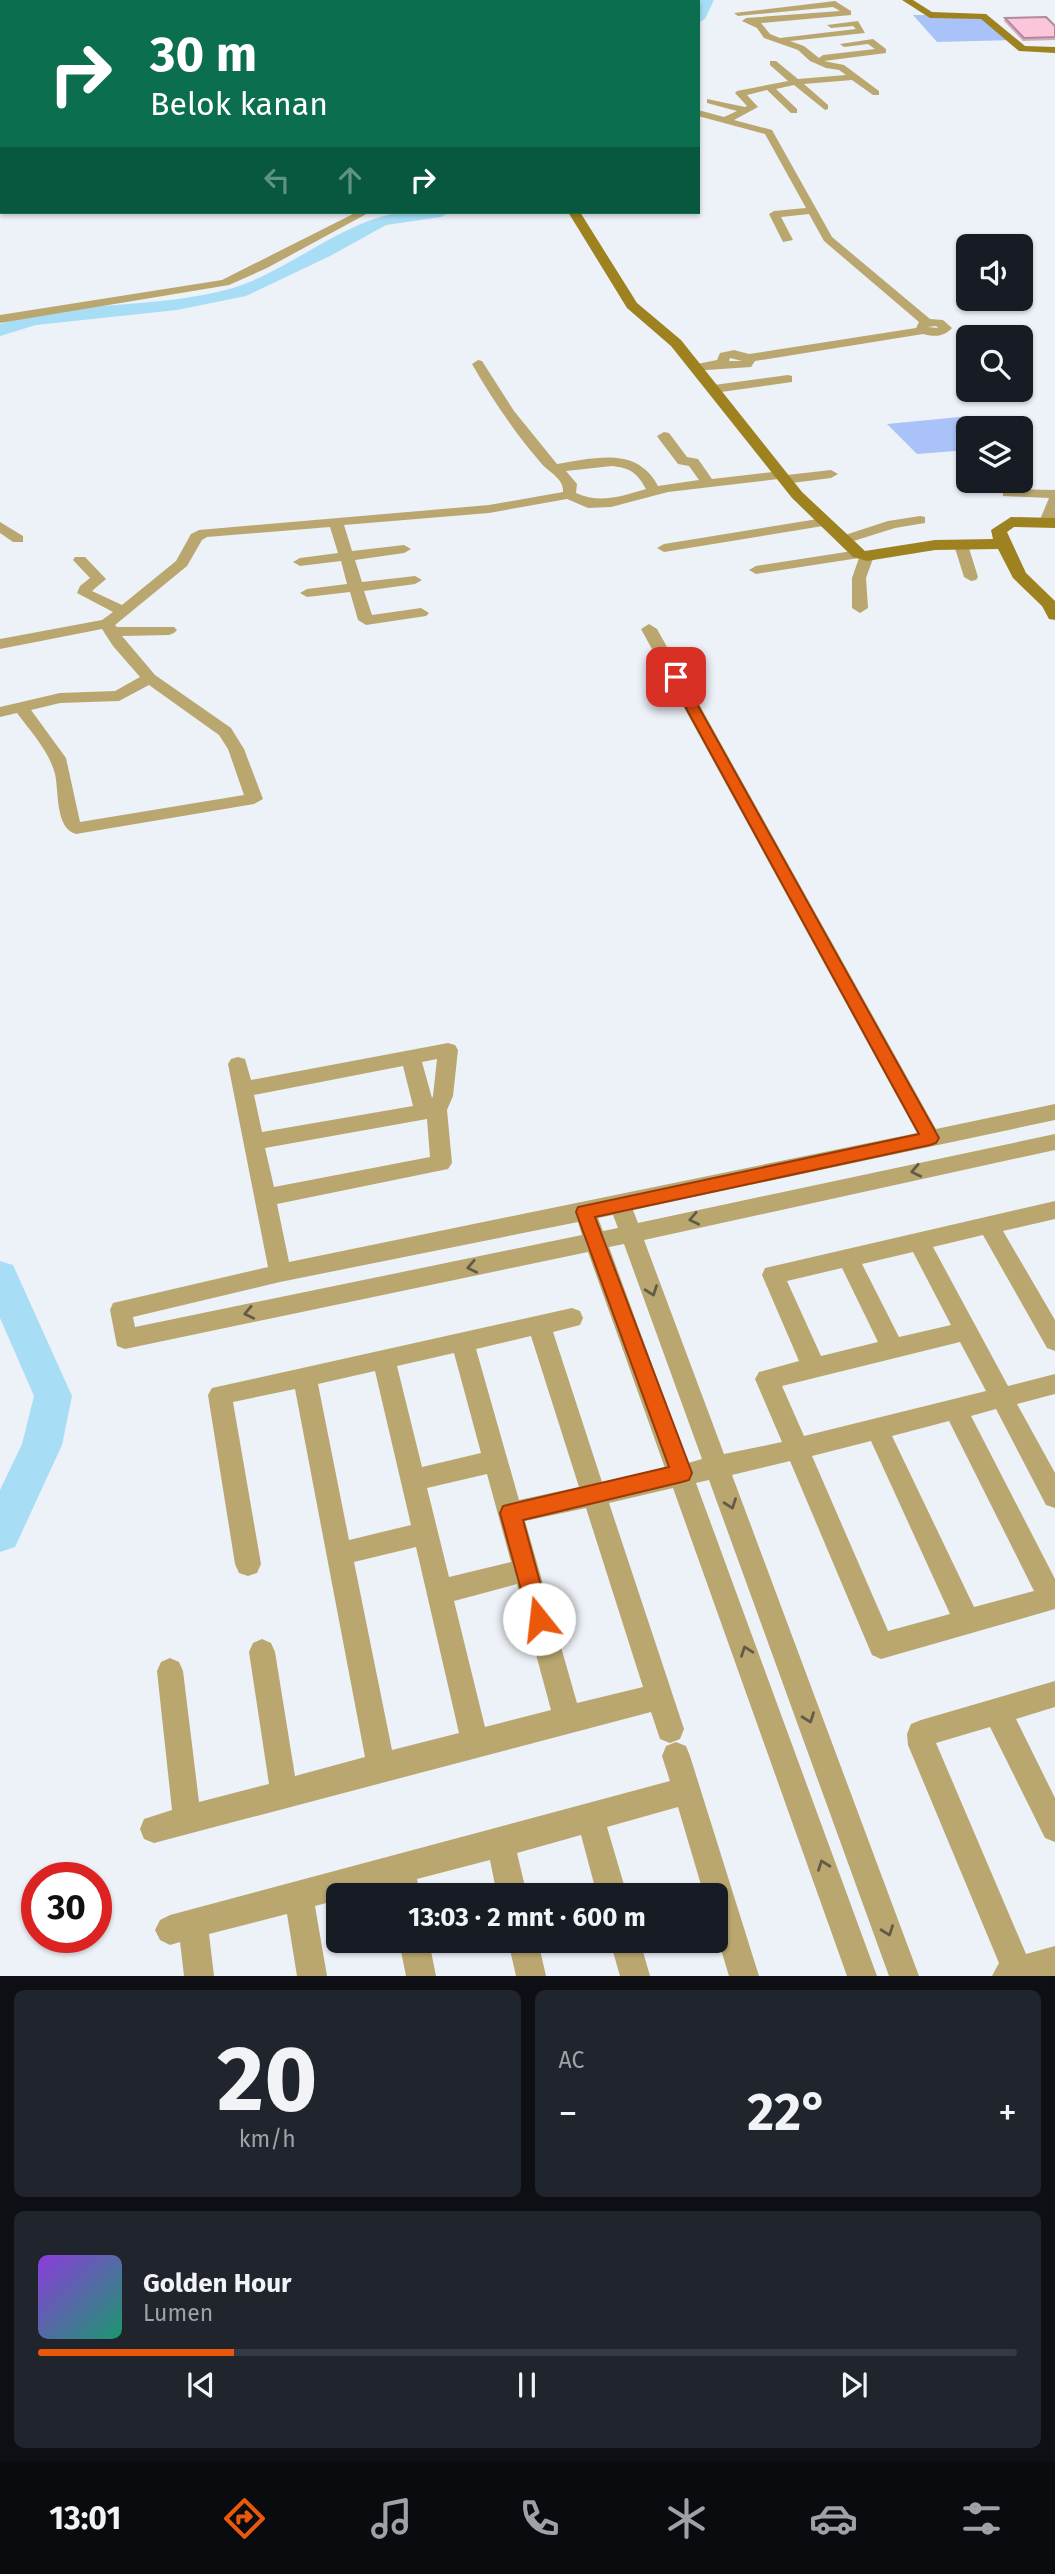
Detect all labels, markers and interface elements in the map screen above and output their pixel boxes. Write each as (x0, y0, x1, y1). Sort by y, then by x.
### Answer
text: 30 m (150, 25, 257, 84)
icon: right (35, 28, 126, 119)
text: Belok kanan (150, 85, 328, 123)
icon: left (258, 161, 296, 199)
icon: ahead (331, 161, 369, 199)
icon: right (404, 161, 442, 199)
map controls (956, 234, 1033, 493)
button: sound (956, 234, 1033, 311)
button: search (956, 325, 1033, 402)
button: layers (956, 416, 1033, 493)
pin (646, 647, 706, 707)
icon: arrive (657, 658, 695, 696)
one-way arrow (910, 1163, 922, 1178)
one-way arrow (688, 1211, 700, 1226)
one-way arrow (466, 1259, 478, 1274)
one-way arrow (644, 1284, 658, 1296)
one-way arrow (243, 1305, 255, 1320)
one-way arrow (722, 1498, 736, 1510)
position arrow (502, 1582, 576, 1656)
one-way arrow (740, 1646, 754, 1658)
one-way arrow (801, 1711, 815, 1723)
one-way arrow (817, 1860, 831, 1872)
speed limit sign: 30 (21, 1862, 112, 1953)
text: 13:03 · 2 mnt · 600 m (408, 1902, 646, 1933)
one-way arrow (880, 1925, 894, 1937)
text: 20 (217, 2025, 317, 2134)
text: AC (559, 2046, 584, 2074)
text: 22° (747, 2081, 828, 2144)
text: − (559, 2090, 578, 2136)
text: + (998, 2090, 1017, 2136)
text: km/h (239, 2125, 296, 2153)
text: Golden Hour (143, 2268, 291, 2299)
text: Lumen (143, 2299, 213, 2327)
icon: previous (182, 2366, 220, 2404)
icon: pause (508, 2366, 546, 2404)
icon: next (835, 2366, 873, 2404)
icon: directions (220, 2494, 269, 2543)
icon: music (367, 2494, 416, 2543)
icon: phone (515, 2494, 564, 2543)
icon: climate (662, 2494, 711, 2543)
icon: car (809, 2494, 858, 2543)
icon: filters (957, 2494, 1006, 2543)
text: 13:01 (49, 2499, 121, 2537)

